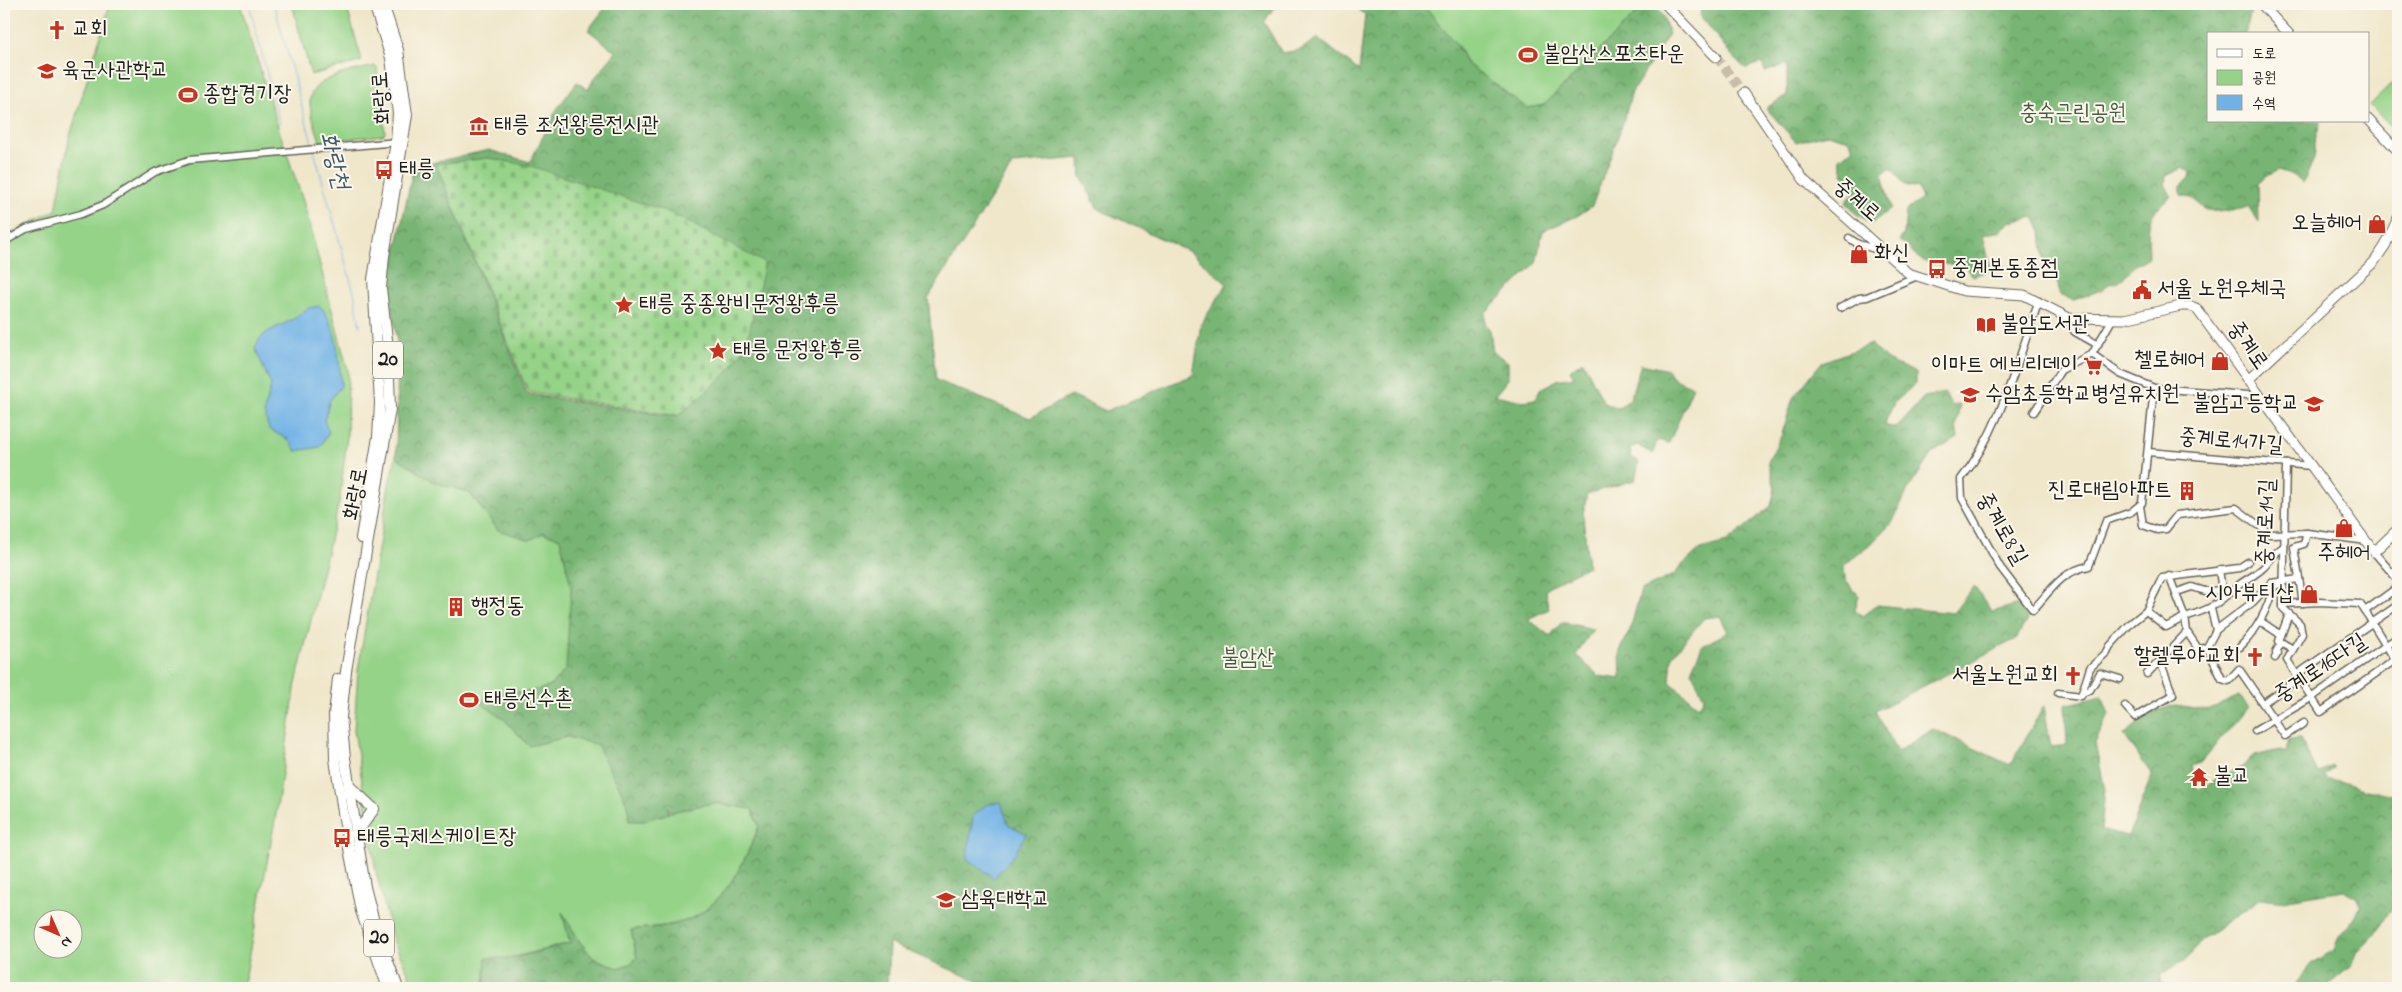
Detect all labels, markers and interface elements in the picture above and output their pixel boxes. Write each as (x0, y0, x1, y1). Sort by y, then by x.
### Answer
place label: 교회 (72, 14, 107, 46)
church icon: 교회 (46, 19, 68, 41)
legend (2207, 32, 2370, 122)
place label: 불암산스포츠타운 (1543, 39, 1685, 71)
text: 도로 (2252, 43, 2276, 65)
sports icon: 불암산스포츠타운 (1517, 44, 1539, 66)
place label: 육군사관학교 (62, 55, 168, 87)
school or university icon: 육군사관학교 (36, 60, 58, 82)
text: 공원 (2252, 67, 2276, 89)
street label: 화랑로 (365, 70, 401, 126)
place label: 종합경기장 (203, 79, 292, 111)
sports icon: 종합경기장 (177, 84, 199, 106)
text: 수역 (2252, 93, 2276, 115)
park label: 충숙근린공원 (2020, 98, 2126, 130)
place label: 태릉 조선왕릉전시관 (494, 110, 659, 142)
museum icon: 태릉 조선왕릉전시관 (468, 115, 490, 137)
water label: 화랑천 (309, 128, 358, 196)
place label: 태릉 (399, 154, 434, 186)
bus stop icon: 태릉 (373, 159, 395, 181)
street label: 중계로 (1825, 172, 1887, 230)
place label: 오늘헤어 (2291, 208, 2362, 240)
shop icon: 오늘헤어 (2366, 213, 2388, 235)
place label: 화신 (1874, 238, 1909, 270)
shop icon: 화신 (1848, 243, 1870, 265)
place label: 중계본동종점 (1952, 253, 2058, 285)
bus stop icon: 중계본동종점 (1926, 258, 1948, 280)
place label: 서울 노원우체국 (2157, 274, 2286, 306)
public building icon: 서울 노원우체국 (2131, 279, 2153, 301)
place label: 태릉 중종왕비문정왕후릉 (639, 289, 839, 321)
place icon: 태릉 중종왕비문정왕후릉 (613, 294, 635, 316)
place label: 불암도서관 (2001, 309, 2090, 341)
library icon: 불암도서관 (1975, 314, 1997, 336)
street label: 중계로 (2219, 315, 2275, 377)
place label: 태릉 문정왕후릉 (733, 335, 862, 367)
place icon: 태릉 문정왕후릉 (707, 340, 729, 362)
road number: 20 (373, 342, 403, 378)
place label: 첼로헤어 (2134, 345, 2205, 377)
place label: 이마트 에브리데이 (1931, 350, 2078, 382)
shop icon: 첼로헤어 (2209, 350, 2231, 372)
supermarket icon: 이마트 에브리데이 (2082, 355, 2104, 377)
place label: 수암초등학교병설유치원 (1985, 379, 2180, 411)
school or university icon: 수암초등학교병설유치원 (1959, 384, 1981, 406)
place label: 불암고등학교 (2193, 388, 2299, 420)
school or university icon: 불암고등학교 (2303, 393, 2325, 415)
street label: 중계로14가길 (2178, 422, 2285, 463)
street label: 화랑로 (336, 465, 378, 523)
place label: 진로대림아파트 (2048, 475, 2172, 507)
street label: 중계로14길 (2249, 478, 2285, 566)
building icon: 진로대림아파트 (2176, 480, 2198, 502)
street label: 중계로8길 (1967, 487, 2035, 571)
shop icon: 주헤어 (2333, 517, 2355, 539)
place label: 주헤어 (2317, 538, 2371, 570)
place label: 시아뷰티샵 (2205, 578, 2294, 610)
shop icon: 시아뷰티샵 (2298, 583, 2320, 605)
place label: 행정동 (471, 591, 524, 623)
building icon: 행정동 (445, 596, 467, 618)
street label: 중계로16다길 (2268, 626, 2374, 712)
place label: 할렐루야교회 (2134, 641, 2240, 673)
park label: 불암산 (1221, 643, 1275, 675)
church icon: 할렐루야교회 (2244, 646, 2266, 668)
place label: 서울노원교회 (1952, 660, 2058, 692)
church icon: 서울노원교회 (2062, 665, 2084, 687)
place label: 태릉선수촌 (484, 684, 573, 716)
sports icon: 태릉선수촌 (458, 689, 480, 711)
place label: 불교 (2214, 761, 2249, 793)
temple icon: 불교 (2188, 766, 2210, 788)
place label: 태릉국제스케이트장 (357, 822, 517, 854)
bus stop icon: 태릉국제스케이트장 (331, 827, 353, 849)
place label: 삼육대학교 (961, 884, 1050, 916)
school or university icon: 삼육대학교 (935, 889, 957, 911)
north arrow (32, 910, 82, 960)
road number: 20 (364, 920, 394, 956)
text: N (55, 931, 77, 953)

